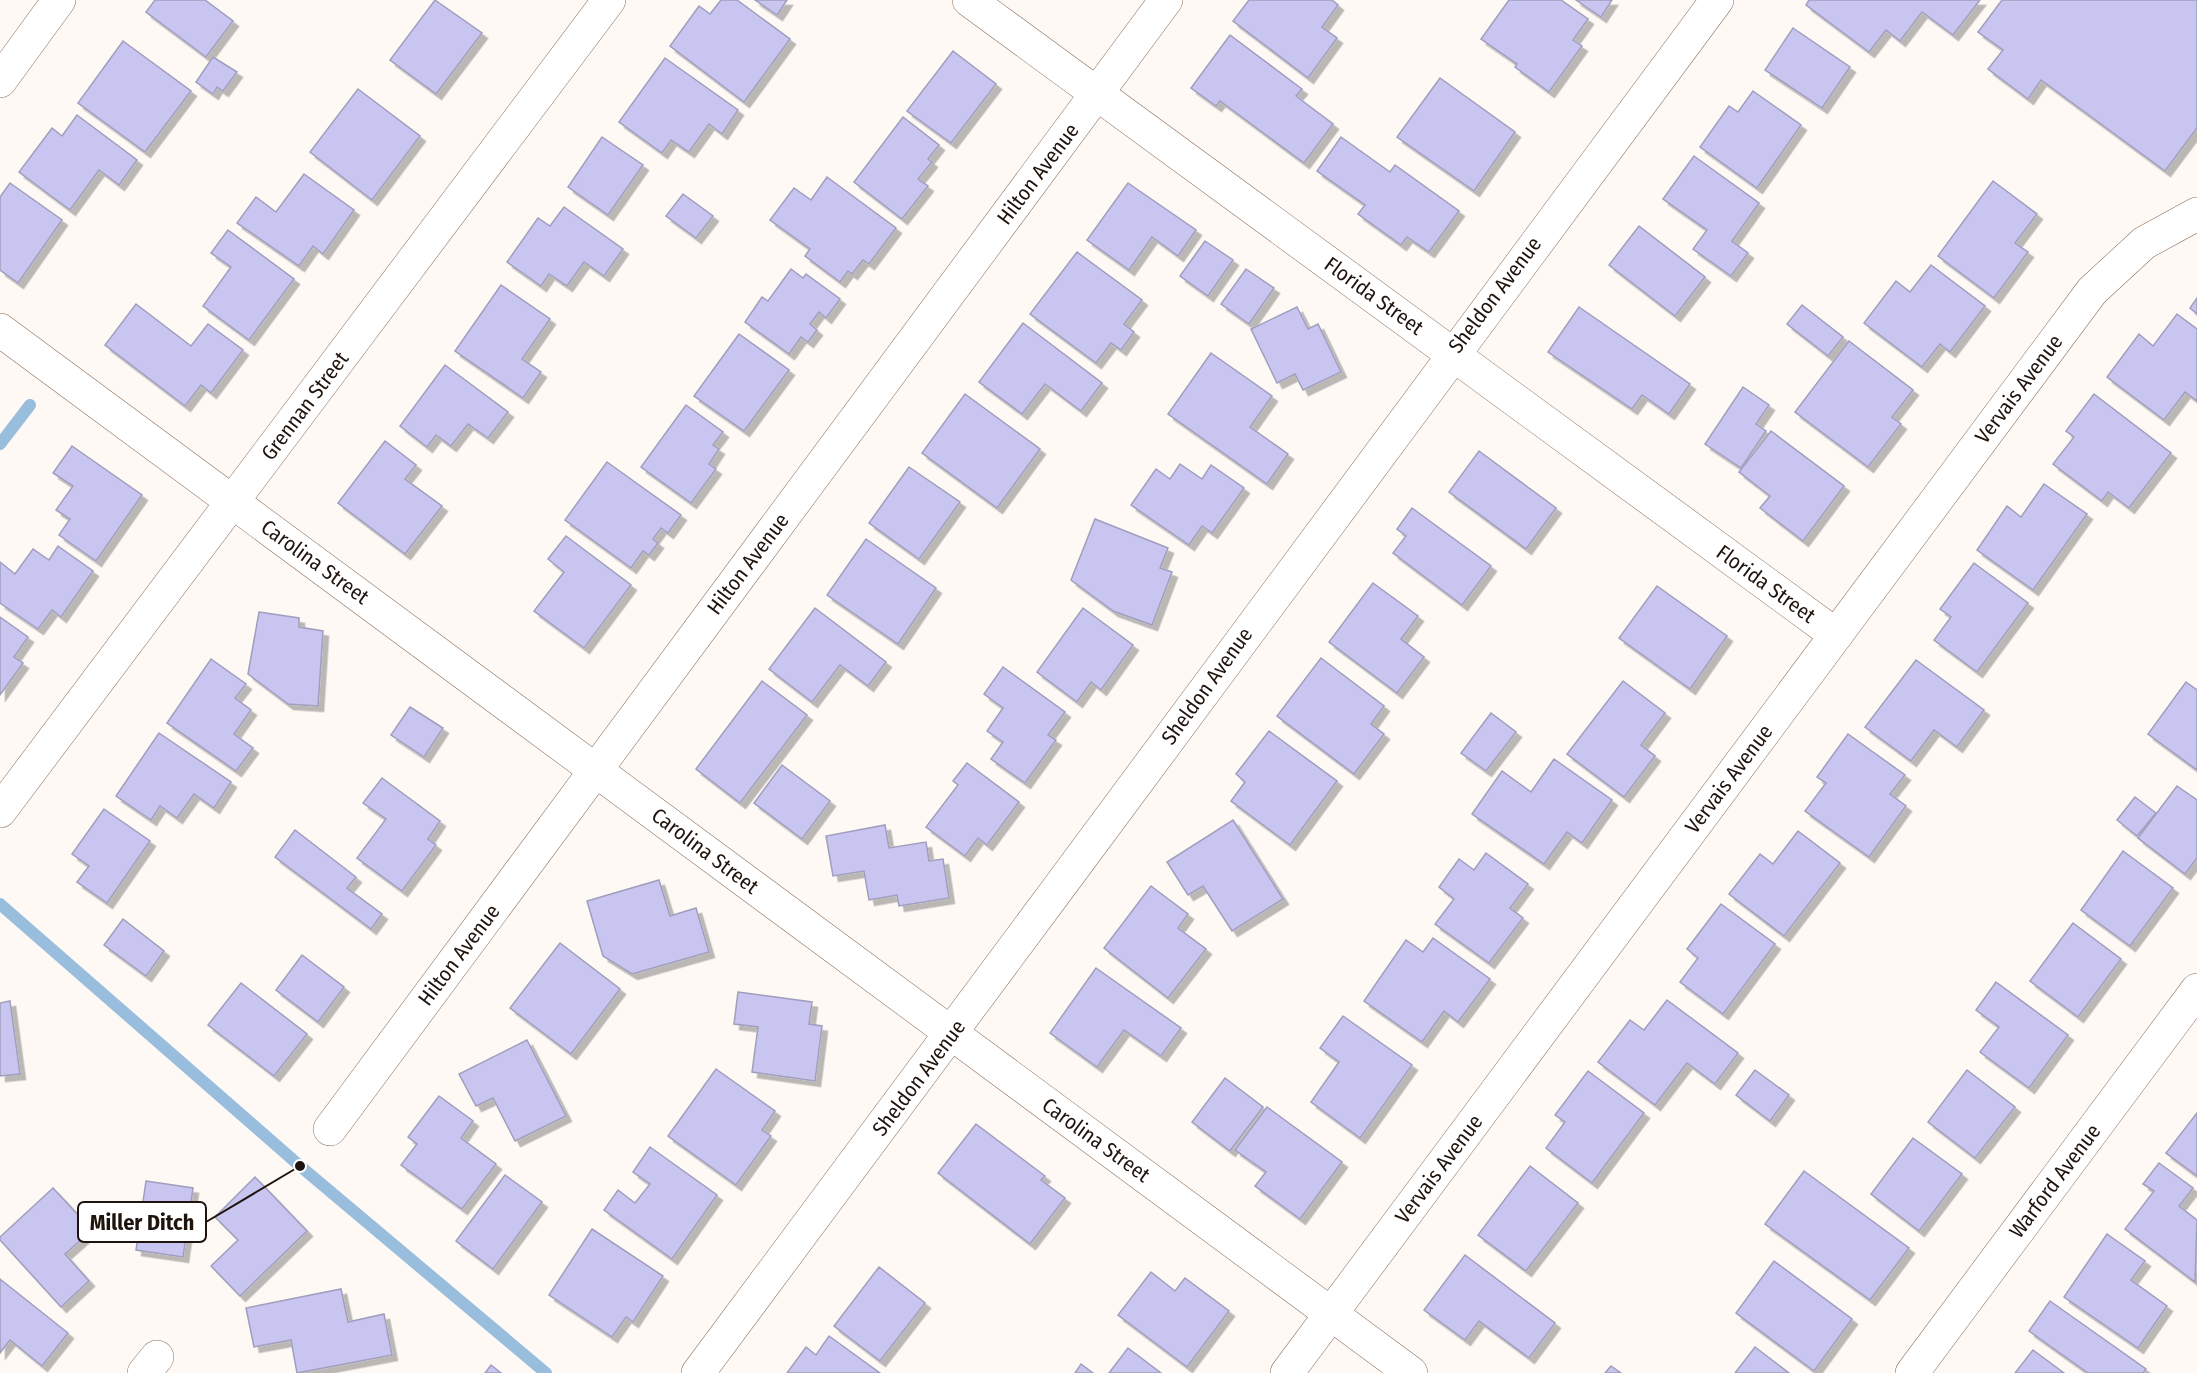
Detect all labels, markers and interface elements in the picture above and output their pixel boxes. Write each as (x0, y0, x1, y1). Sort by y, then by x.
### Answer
street label: Hilton Avenue (991, 118, 1085, 230)
street label: Sheldon Avenue (1443, 232, 1547, 358)
street label: Florida Street (1319, 251, 1429, 341)
street label: Vervais Avenue (1970, 329, 2068, 449)
street label: Grennan Street (256, 346, 354, 465)
street label: Hilton Avenue (701, 508, 795, 620)
street label: Carolina Street (256, 514, 374, 610)
street label: Florida Street (1711, 539, 1821, 629)
street label: Sheldon Avenue (1156, 622, 1258, 750)
street label: Vervais Avenue (1680, 719, 1778, 839)
street label: Carolina Street (646, 802, 764, 900)
street label: Hilton Avenue (412, 899, 506, 1011)
street label: Sheldon Avenue (867, 1015, 971, 1141)
street label: Carolina Street (1037, 1092, 1155, 1188)
street label: Vervais Avenue (1390, 1109, 1488, 1229)
street label: Warford Avenue (2004, 1119, 2106, 1243)
callout: Miller Ditch (78, 1202, 206, 1242)
text: Miller Ditch (90, 1209, 194, 1236)

